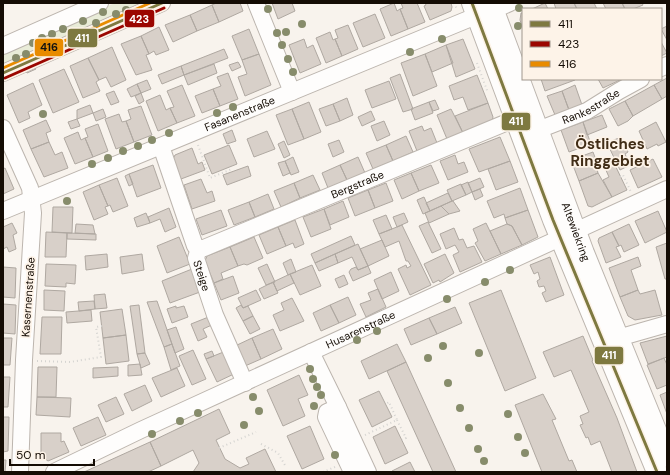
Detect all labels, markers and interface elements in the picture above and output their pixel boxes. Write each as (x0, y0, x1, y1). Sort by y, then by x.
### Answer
legend (522, 8, 662, 80)
line badge: 423 (124, 9, 155, 28)
text: 423 (129, 12, 149, 26)
text: 411 (558, 16, 573, 32)
line badge: 411 (67, 28, 98, 48)
text: 411 (74, 31, 90, 45)
text: 423 (558, 36, 579, 52)
line badge: 416 (34, 38, 64, 57)
text: 416 (40, 40, 58, 54)
text: 416 (558, 56, 577, 72)
street label: Rankestraße (560, 85, 622, 127)
street label: Fasanenstraße (202, 93, 277, 134)
line badge: 411 (501, 112, 531, 131)
text: 411 (508, 114, 524, 128)
district label: Östliches Ringgebiet (571, 134, 649, 171)
street label: Bergstraße (329, 167, 386, 202)
street label: Altewiekring (559, 200, 594, 263)
street label: Kasernenstraße (18, 257, 38, 337)
street label: Steige (190, 258, 214, 293)
street label: Husarenstraße (324, 308, 397, 351)
line badge: 411 (594, 346, 624, 365)
text: 411 (601, 348, 617, 362)
scale bar (10, 441, 94, 467)
text: 50 m (16, 447, 45, 463)

